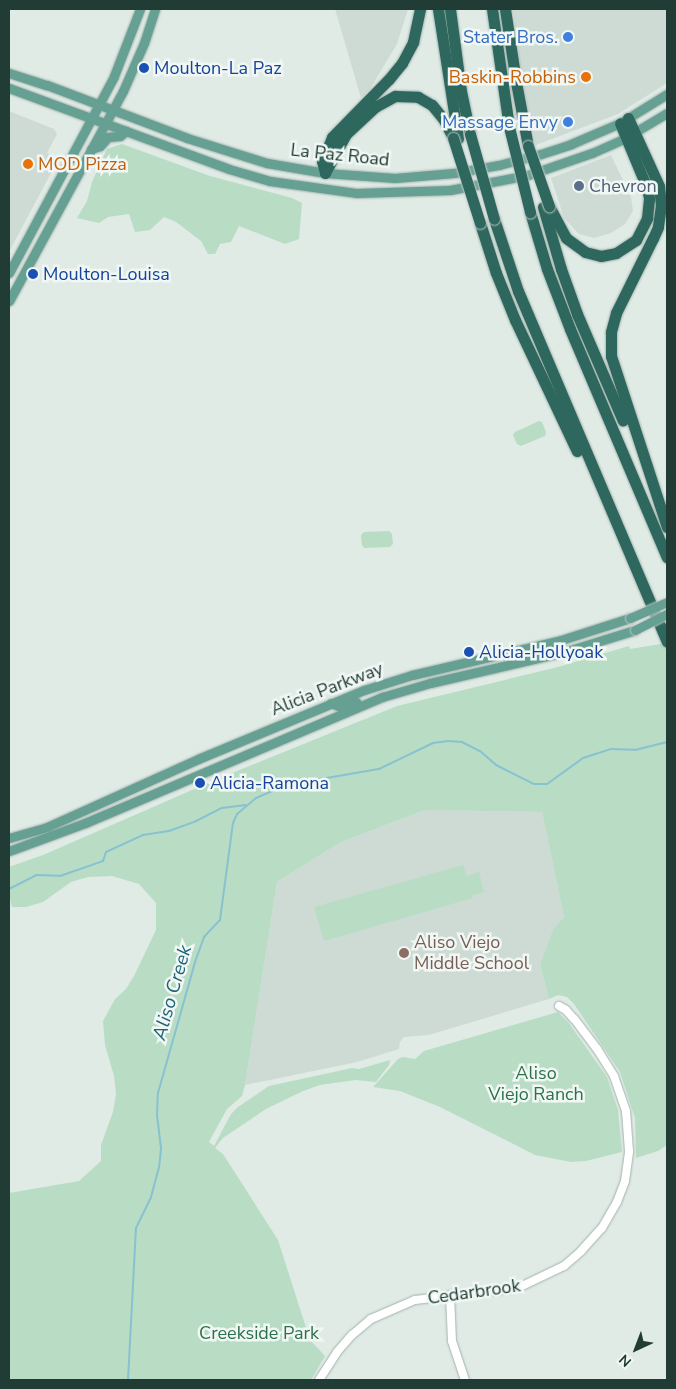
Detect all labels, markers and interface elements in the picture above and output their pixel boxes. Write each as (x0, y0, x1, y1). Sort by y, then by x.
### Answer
place label: Stater Bros. (463, 26, 558, 48)
marker: Stater Bros. (562, 31, 574, 43)
place label: Moulton-La Paz (154, 57, 282, 79)
marker: Moulton-La Paz (138, 62, 150, 74)
place label: Baskin-Robbins (449, 66, 576, 88)
marker: Baskin-Robbins (580, 71, 592, 83)
place label: Massage Envy (442, 111, 558, 133)
marker: Massage Envy (562, 116, 574, 128)
street label: La Paz Road (290, 139, 390, 171)
place label: MOD Pizza (38, 153, 127, 175)
marker: MOD Pizza (22, 158, 34, 170)
place label: Chevron (589, 175, 657, 197)
marker: Chevron (573, 180, 585, 192)
place label: Moulton-Louisa (43, 263, 170, 285)
marker: Moulton-Louisa (27, 268, 39, 280)
place label: Alicia-Hollyoak (479, 641, 603, 663)
marker: Alicia-Hollyoak (463, 646, 475, 658)
street label: Alicia Parkway (268, 658, 386, 720)
place label: Alicia-Ramona (210, 772, 329, 794)
marker: Alicia-Ramona (194, 777, 206, 789)
place label: Aliso Viejo Middle School (414, 932, 529, 974)
water label: Aliso Creek (149, 943, 197, 1043)
marker: Aliso Viejo Middle School (398, 947, 410, 959)
park label: Aliso Viejo Ranch (488, 1063, 584, 1106)
street label: Cedarbrook (426, 1275, 522, 1309)
park label: Creekside Park (199, 1322, 319, 1344)
north arrow (611, 1324, 661, 1374)
text: N (615, 1350, 636, 1371)

